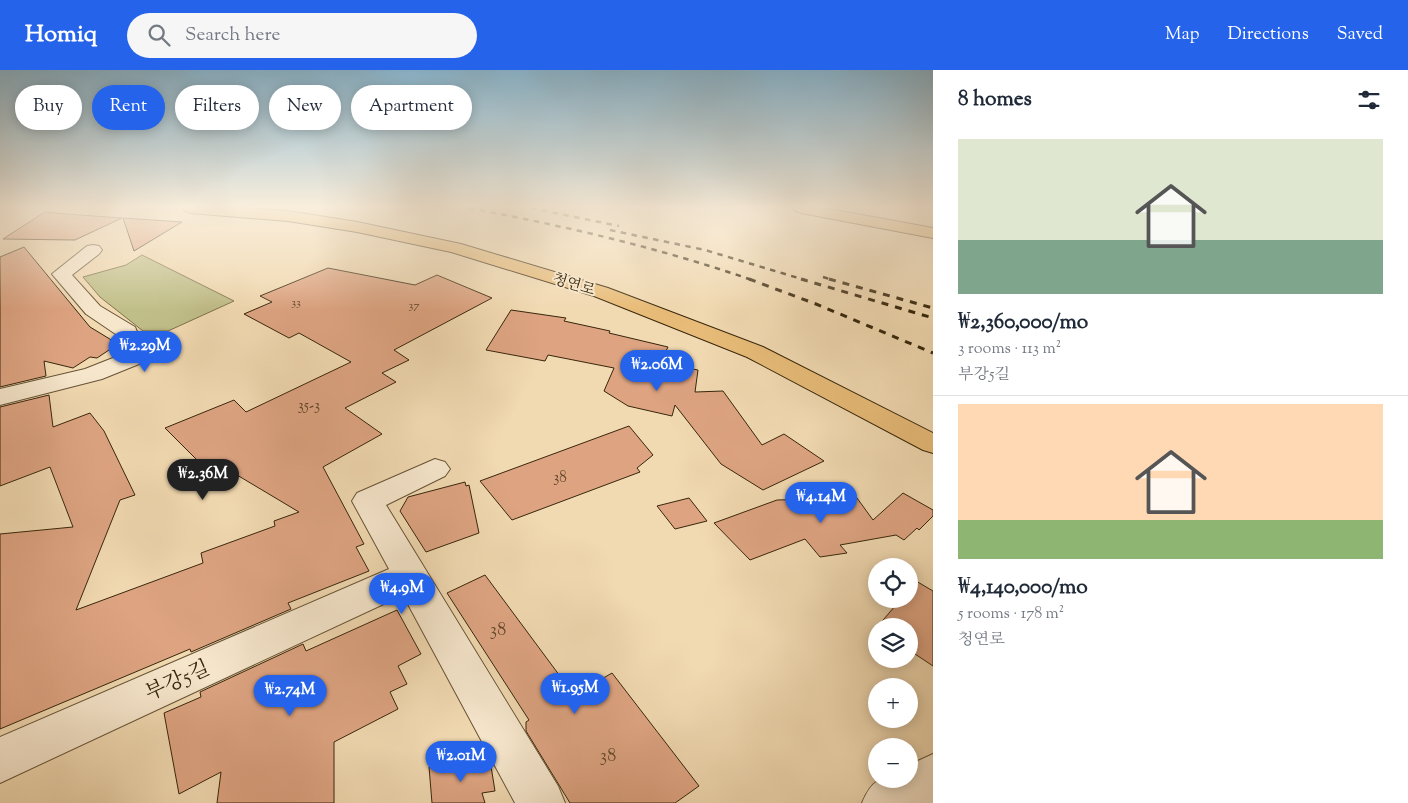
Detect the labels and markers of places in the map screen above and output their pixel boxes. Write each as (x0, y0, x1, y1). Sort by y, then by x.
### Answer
pin: ₩2.29M (104, 330, 186, 373)
pin: ₩2.06M (616, 350, 698, 392)
pin: ₩2.36M (162, 458, 244, 501)
pin: ₩4.14M (780, 482, 862, 524)
pin: ₩4.9M (367, 572, 437, 615)
pin: ₩1.95M (534, 672, 616, 715)
pin: ₩2.74M (249, 674, 331, 717)
pin: ₩2.01M (420, 740, 502, 783)

